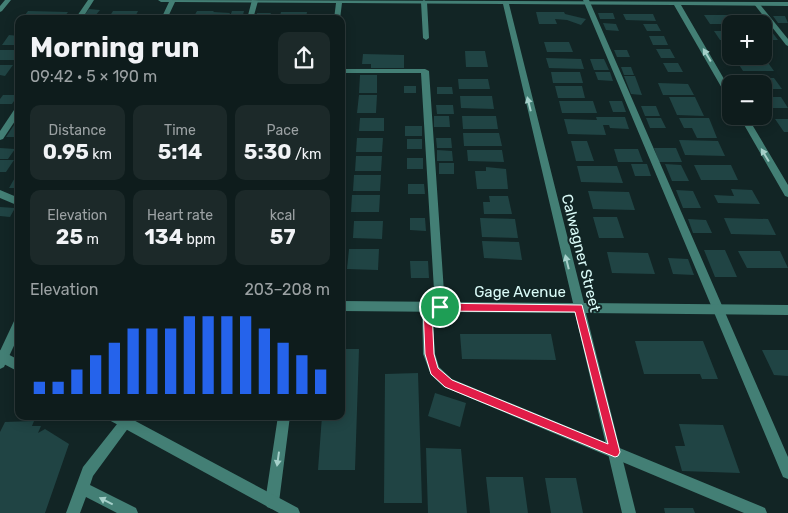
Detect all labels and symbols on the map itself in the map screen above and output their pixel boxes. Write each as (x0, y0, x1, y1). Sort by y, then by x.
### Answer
one-way arrow (702, 49, 711, 62)
one-way arrow (525, 96, 533, 111)
one-way arrow (761, 148, 770, 161)
street label: Calwagner Street (558, 192, 604, 314)
one-way arrow (563, 254, 571, 269)
street label: Gage Avenue (474, 283, 566, 301)
pin (419, 286, 461, 328)
one-way arrow (274, 451, 282, 467)
one-way arrow (99, 497, 113, 505)

